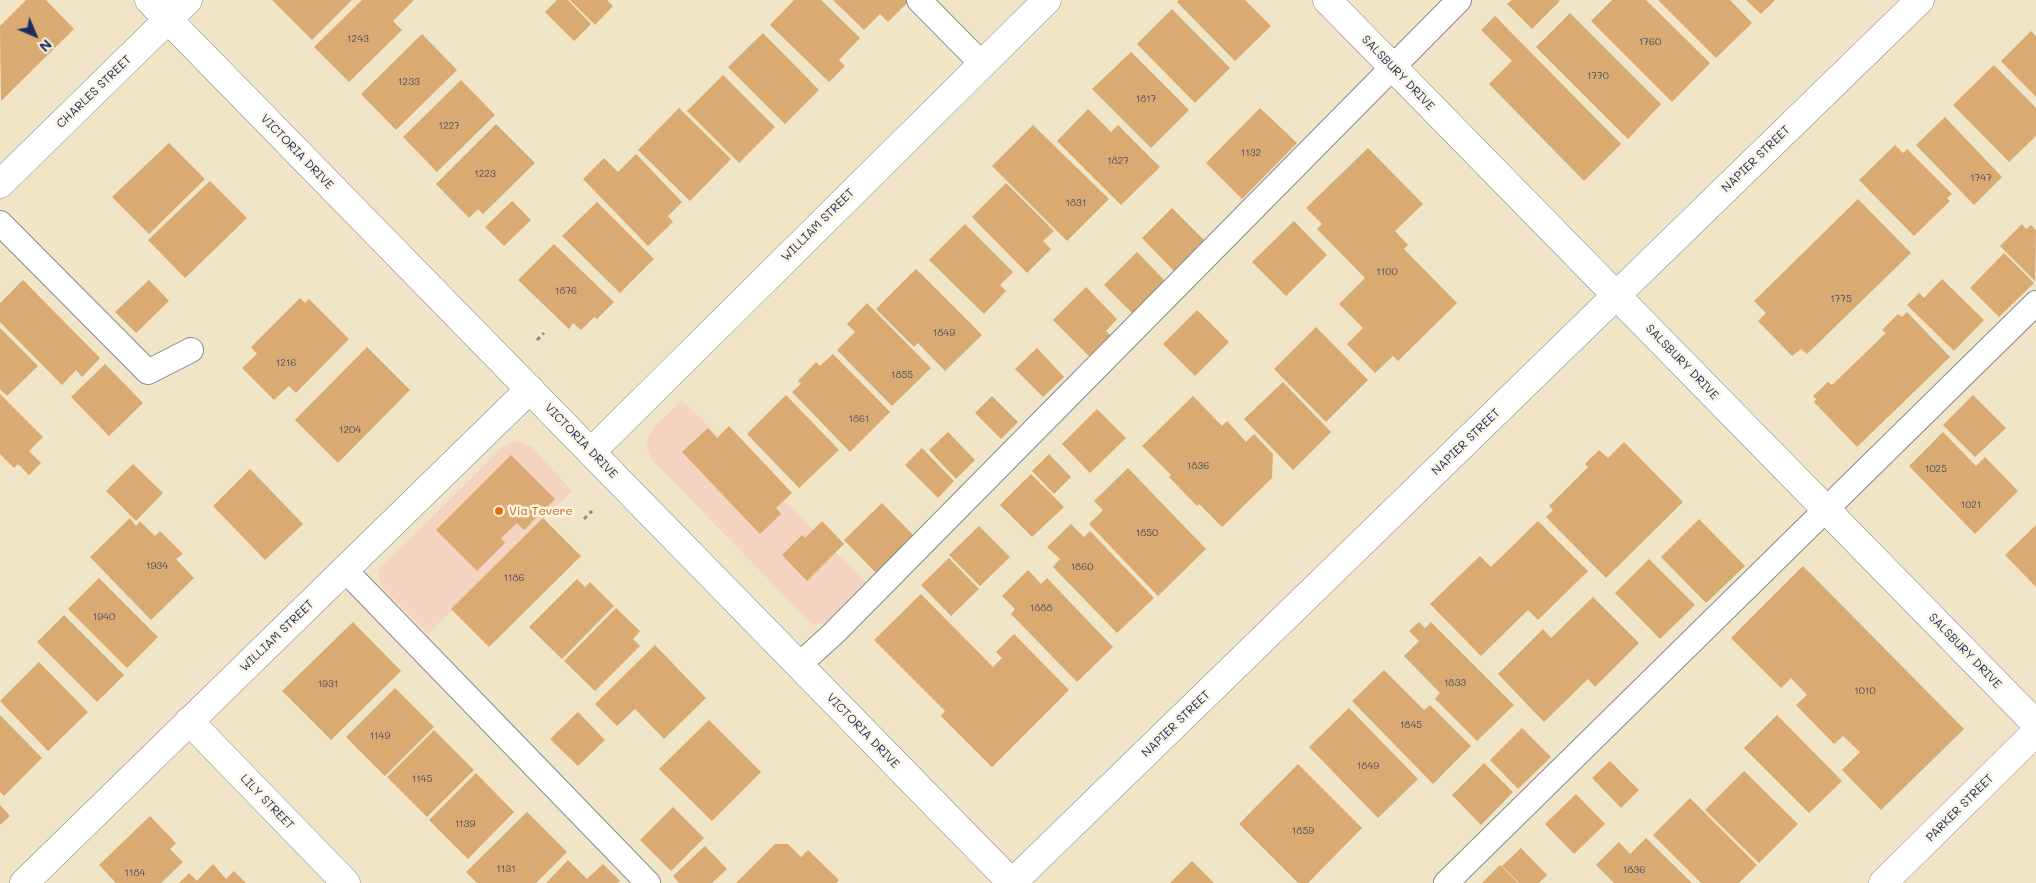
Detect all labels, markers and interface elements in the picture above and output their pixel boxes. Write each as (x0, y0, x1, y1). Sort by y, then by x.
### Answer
north arrow (10, 10, 60, 60)
street label: SALSBURY DRIVE (1359, 32, 1437, 114)
house number: 1243 (347, 33, 369, 45)
text: N (35, 35, 56, 56)
house number: 1760 (1639, 36, 1661, 48)
street label: CHARLES STREET (54, 53, 134, 131)
house number: 1770 (1587, 70, 1609, 82)
house number: 1233 (398, 76, 420, 88)
house number: 1817 (1136, 93, 1156, 105)
street label: VICTORIA DRIVE (258, 112, 336, 192)
house number: 1227 (438, 120, 460, 132)
street label: NAPIER STREET (1719, 123, 1793, 195)
house number: 1132 (1241, 147, 1261, 159)
house number: 1827 (1107, 155, 1129, 167)
house number: 1223 (474, 168, 496, 180)
house number: 1747 (1970, 172, 1992, 184)
street label: WILLIAM STREET (779, 186, 857, 264)
house number: 1831 (1066, 197, 1086, 209)
house number: 1100 (1376, 266, 1398, 278)
house number: 1876 (555, 285, 577, 297)
house number: 1775 (1830, 293, 1852, 305)
street label: SALSBURY DRIVE (1643, 321, 1721, 403)
house number: 1849 (933, 327, 955, 339)
house number: 1216 (276, 357, 296, 369)
house number: 1855 (891, 369, 913, 381)
street label: VICTORIA DRIVE (542, 401, 620, 481)
street label: NAPIER STREET (1429, 406, 1503, 478)
house number: 1861 (848, 413, 870, 425)
house number: 1204 (339, 424, 361, 436)
house number: 1836 (1187, 460, 1209, 472)
house number: 1025 (1925, 463, 1947, 475)
house number: 1021 (1961, 499, 1981, 511)
place label: Via Tevere (509, 504, 573, 518)
marker: Via Tevere (493, 505, 505, 517)
house number: 1850 (1136, 527, 1158, 539)
house number: 1934 (146, 560, 168, 572)
house number: 1860 (1071, 561, 1093, 573)
house number: 1186 (503, 572, 525, 584)
street label: WILLIAM STREET (237, 597, 317, 675)
house number: 1888 (1030, 602, 1052, 614)
street label: SALSBURY DRIVE (1926, 610, 2004, 692)
house number: 1940 (93, 611, 115, 623)
house number: 1833 (1444, 677, 1466, 689)
house number: 1931 (318, 678, 338, 690)
house number: 1010 (1854, 685, 1876, 697)
street label: NAPIER STREET (1139, 688, 1213, 760)
street label: VICTORIA DRIVE (824, 691, 902, 771)
house number: 1845 (1400, 719, 1422, 731)
house number: 1149 (370, 730, 390, 742)
house number: 1849 (1357, 760, 1379, 772)
street label: LILY STREET (237, 771, 297, 833)
street label: PARKER STREET (1923, 771, 1997, 845)
house number: 1145 (412, 773, 432, 785)
house number: 1139 (455, 818, 475, 830)
house number: 1859 (1292, 825, 1314, 837)
house number: 1131 (496, 863, 516, 875)
house number: 1836 (1623, 864, 1645, 876)
house number: 1184 (125, 867, 145, 879)

